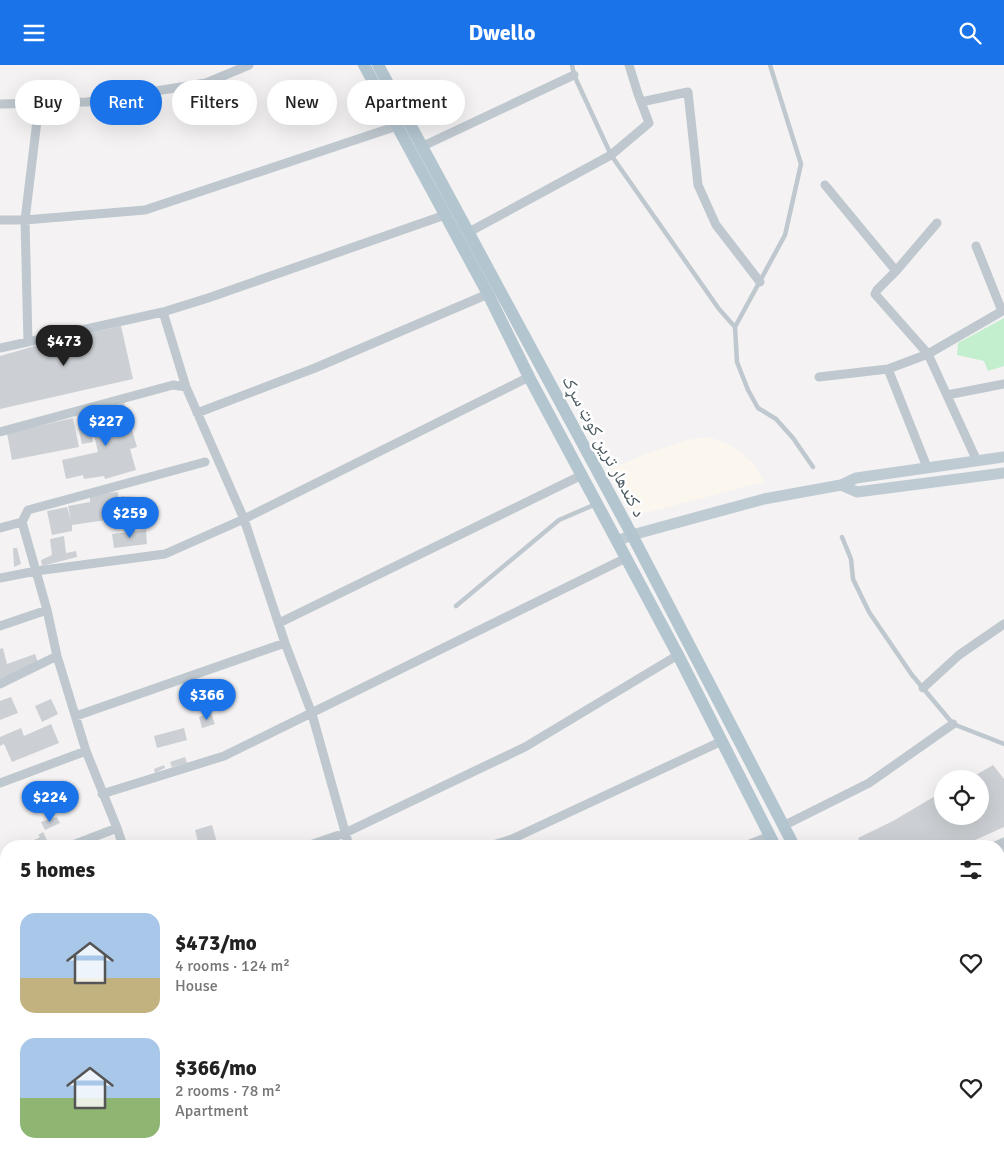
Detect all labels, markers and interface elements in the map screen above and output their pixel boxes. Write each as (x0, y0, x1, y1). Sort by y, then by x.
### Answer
icon: menu (20, 19, 48, 47)
text: Dwello (469, 19, 535, 46)
icon: search (956, 19, 984, 47)
chip: Buy (15, 80, 80, 125)
chip: Rent (90, 80, 162, 125)
chip: Filters (172, 80, 257, 125)
chip: New (267, 80, 337, 125)
chip: Apartment (347, 80, 465, 125)
pin: $473 (34, 325, 94, 367)
text: $473 (47, 331, 81, 351)
street label: د کندهار ترين کوټ سړک (557, 371, 651, 521)
pin: $227 (76, 405, 136, 447)
text: $227 (89, 411, 123, 431)
pin: $259 (100, 497, 160, 539)
text: $259 (113, 503, 147, 523)
pin: $366 (177, 679, 237, 721)
text: $366 (190, 685, 224, 705)
map controls (934, 770, 989, 825)
button: locate (934, 770, 989, 825)
pin: $224 (20, 781, 80, 823)
text: $224 (33, 787, 67, 807)
icon: filters (957, 856, 985, 884)
text: 5 homes (20, 857, 95, 883)
text: $473/mo (175, 930, 257, 956)
icon: home (60, 933, 120, 993)
icon: heart (957, 949, 985, 977)
text: 4 rooms · 124 m² (175, 956, 290, 976)
text: House (175, 976, 218, 996)
text: $366/mo (175, 1055, 257, 1081)
icon: home (60, 1058, 120, 1118)
icon: heart (957, 1074, 985, 1102)
text: 2 rooms · 78 m² (175, 1081, 281, 1101)
text: Apartment (175, 1101, 248, 1121)

